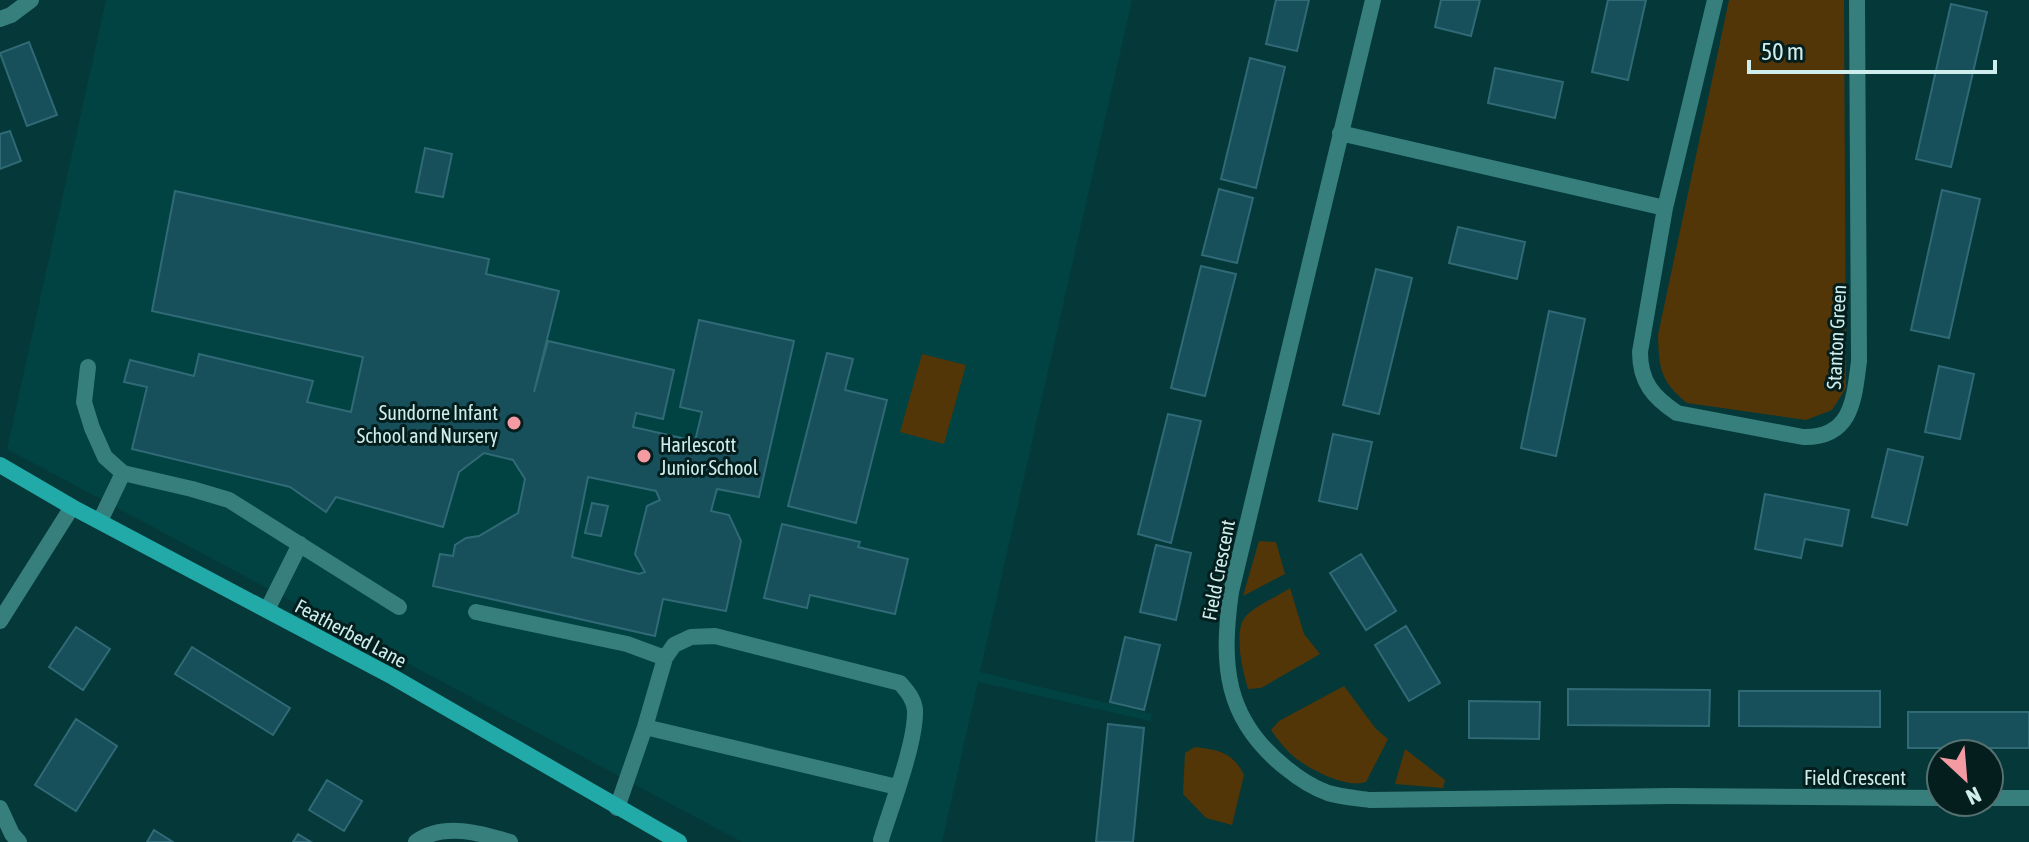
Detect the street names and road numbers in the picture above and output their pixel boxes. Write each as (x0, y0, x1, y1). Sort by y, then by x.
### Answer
street label: Stanton Green (1822, 284, 1850, 390)
street label: Field Crescent (1197, 517, 1239, 622)
street label: Featherbed Lane (291, 594, 411, 672)
street label: Field Crescent (1804, 766, 1906, 789)

